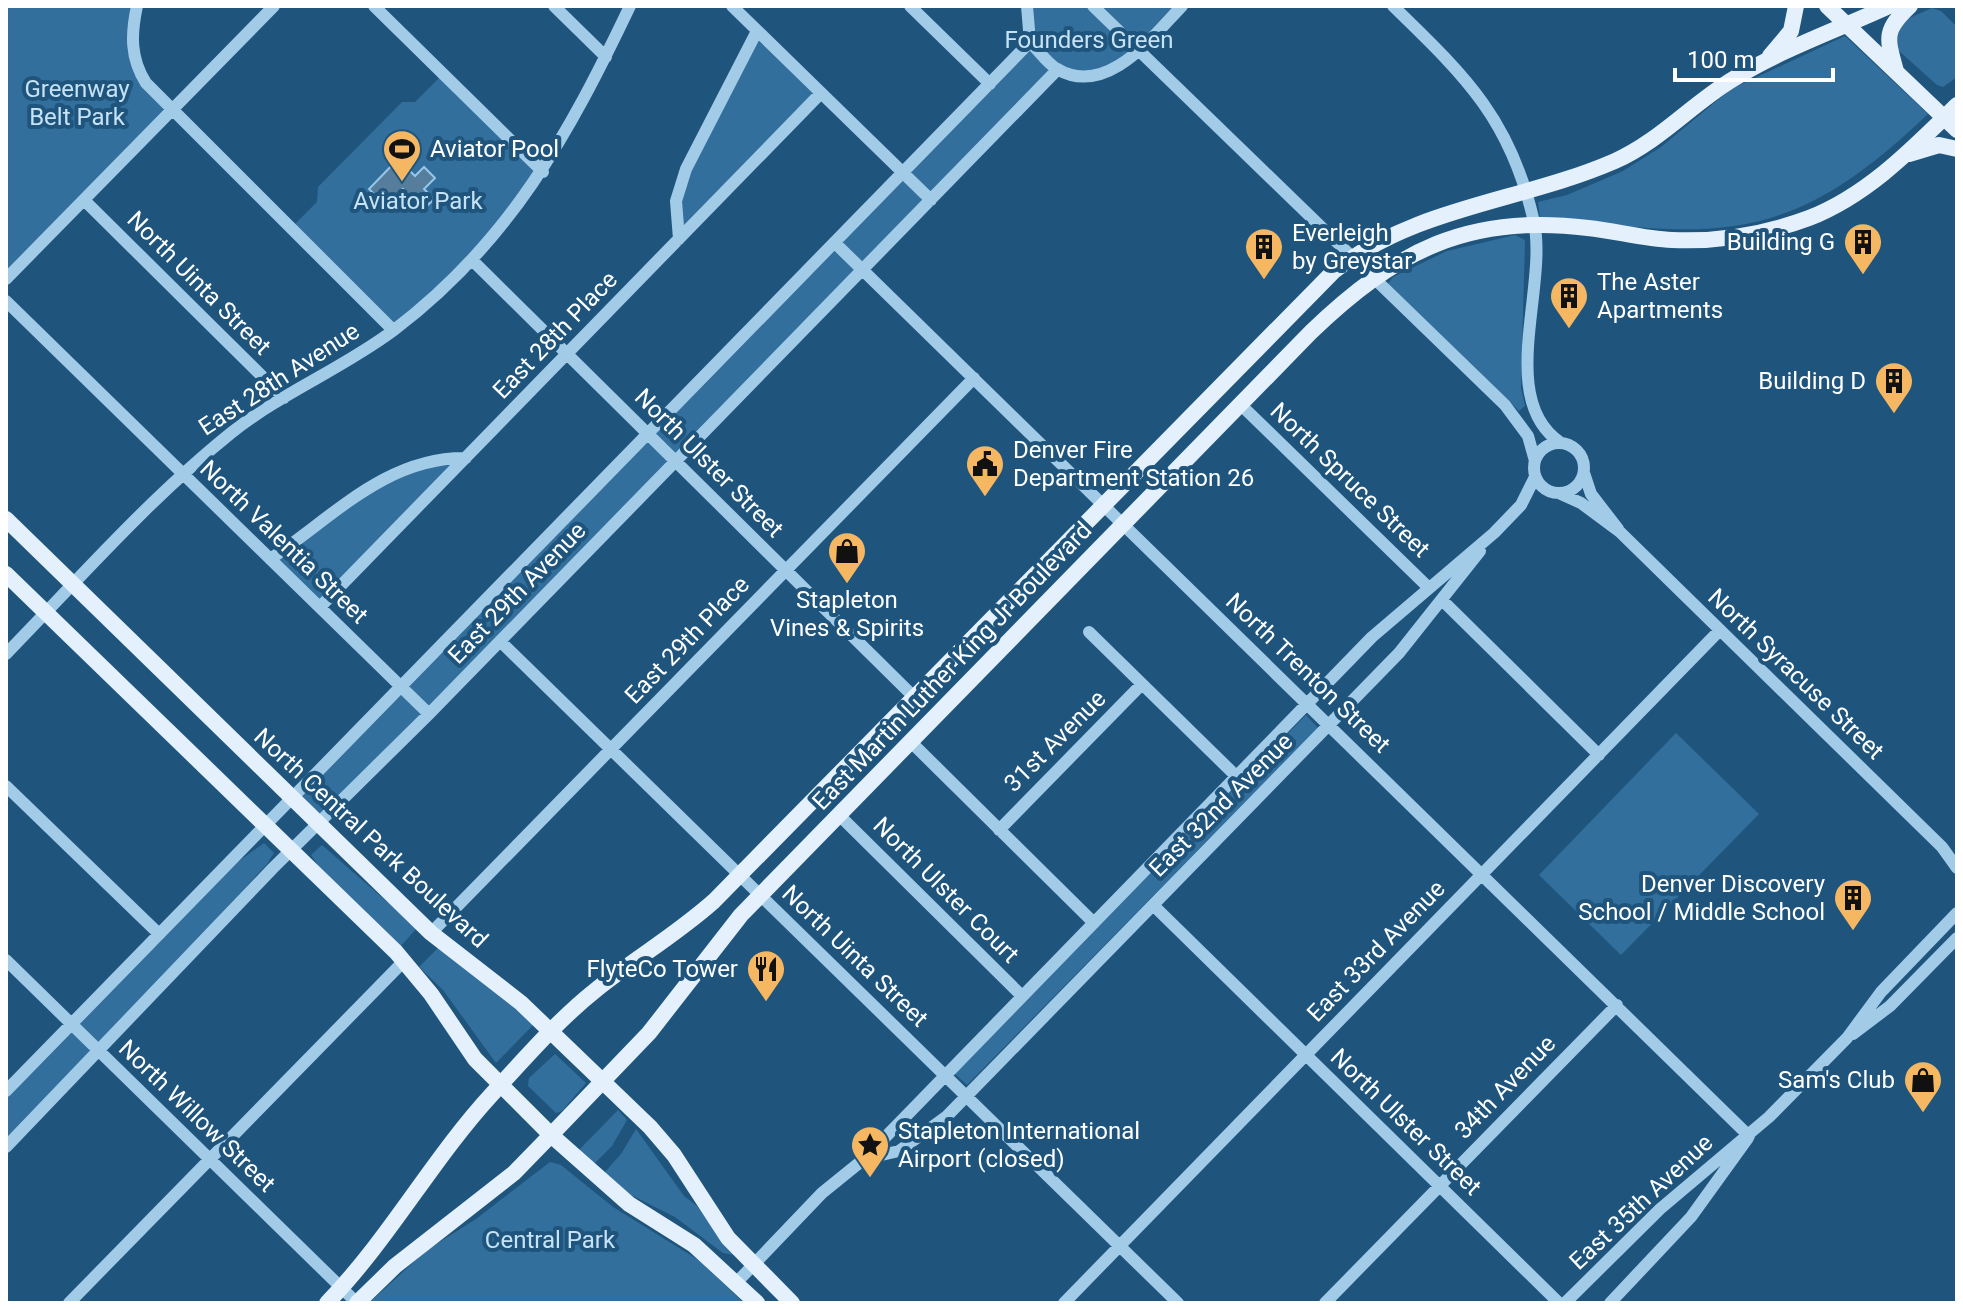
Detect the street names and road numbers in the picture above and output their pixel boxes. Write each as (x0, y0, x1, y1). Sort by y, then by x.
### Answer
street label: North Uinta Street (121, 205, 277, 361)
street label: East 28th Place (487, 265, 623, 405)
street label: East 28th Avenue (194, 317, 364, 441)
street label: North Ulster Street (629, 383, 789, 543)
street label: North Spruce Street (1265, 397, 1435, 563)
street label: North Valentia Street (194, 455, 374, 629)
street label: East Martin Luther King Jr Boulevard (807, 516, 1097, 816)
street label: East 29th Avenue (443, 517, 591, 669)
street label: East 29th Place (619, 570, 755, 710)
street label: North Syracuse Street (1702, 583, 1890, 765)
street label: North Trenton Street (1220, 587, 1396, 759)
street label: 31st Avenue (999, 685, 1111, 797)
street label: North Central Park Boulevard (248, 722, 494, 954)
street label: East 32nd Avenue (1144, 728, 1298, 882)
street label: North Ulster Court (867, 811, 1025, 969)
street label: East 33rd Avenue (1301, 874, 1451, 1028)
street label: North Uinta Street (776, 879, 934, 1033)
street label: 34th Avenue (1449, 1030, 1561, 1144)
street label: North Willow Street (113, 1034, 281, 1198)
street label: North Ulster Street (1325, 1043, 1487, 1201)
street label: East 35th Avenue (1564, 1129, 1718, 1275)

